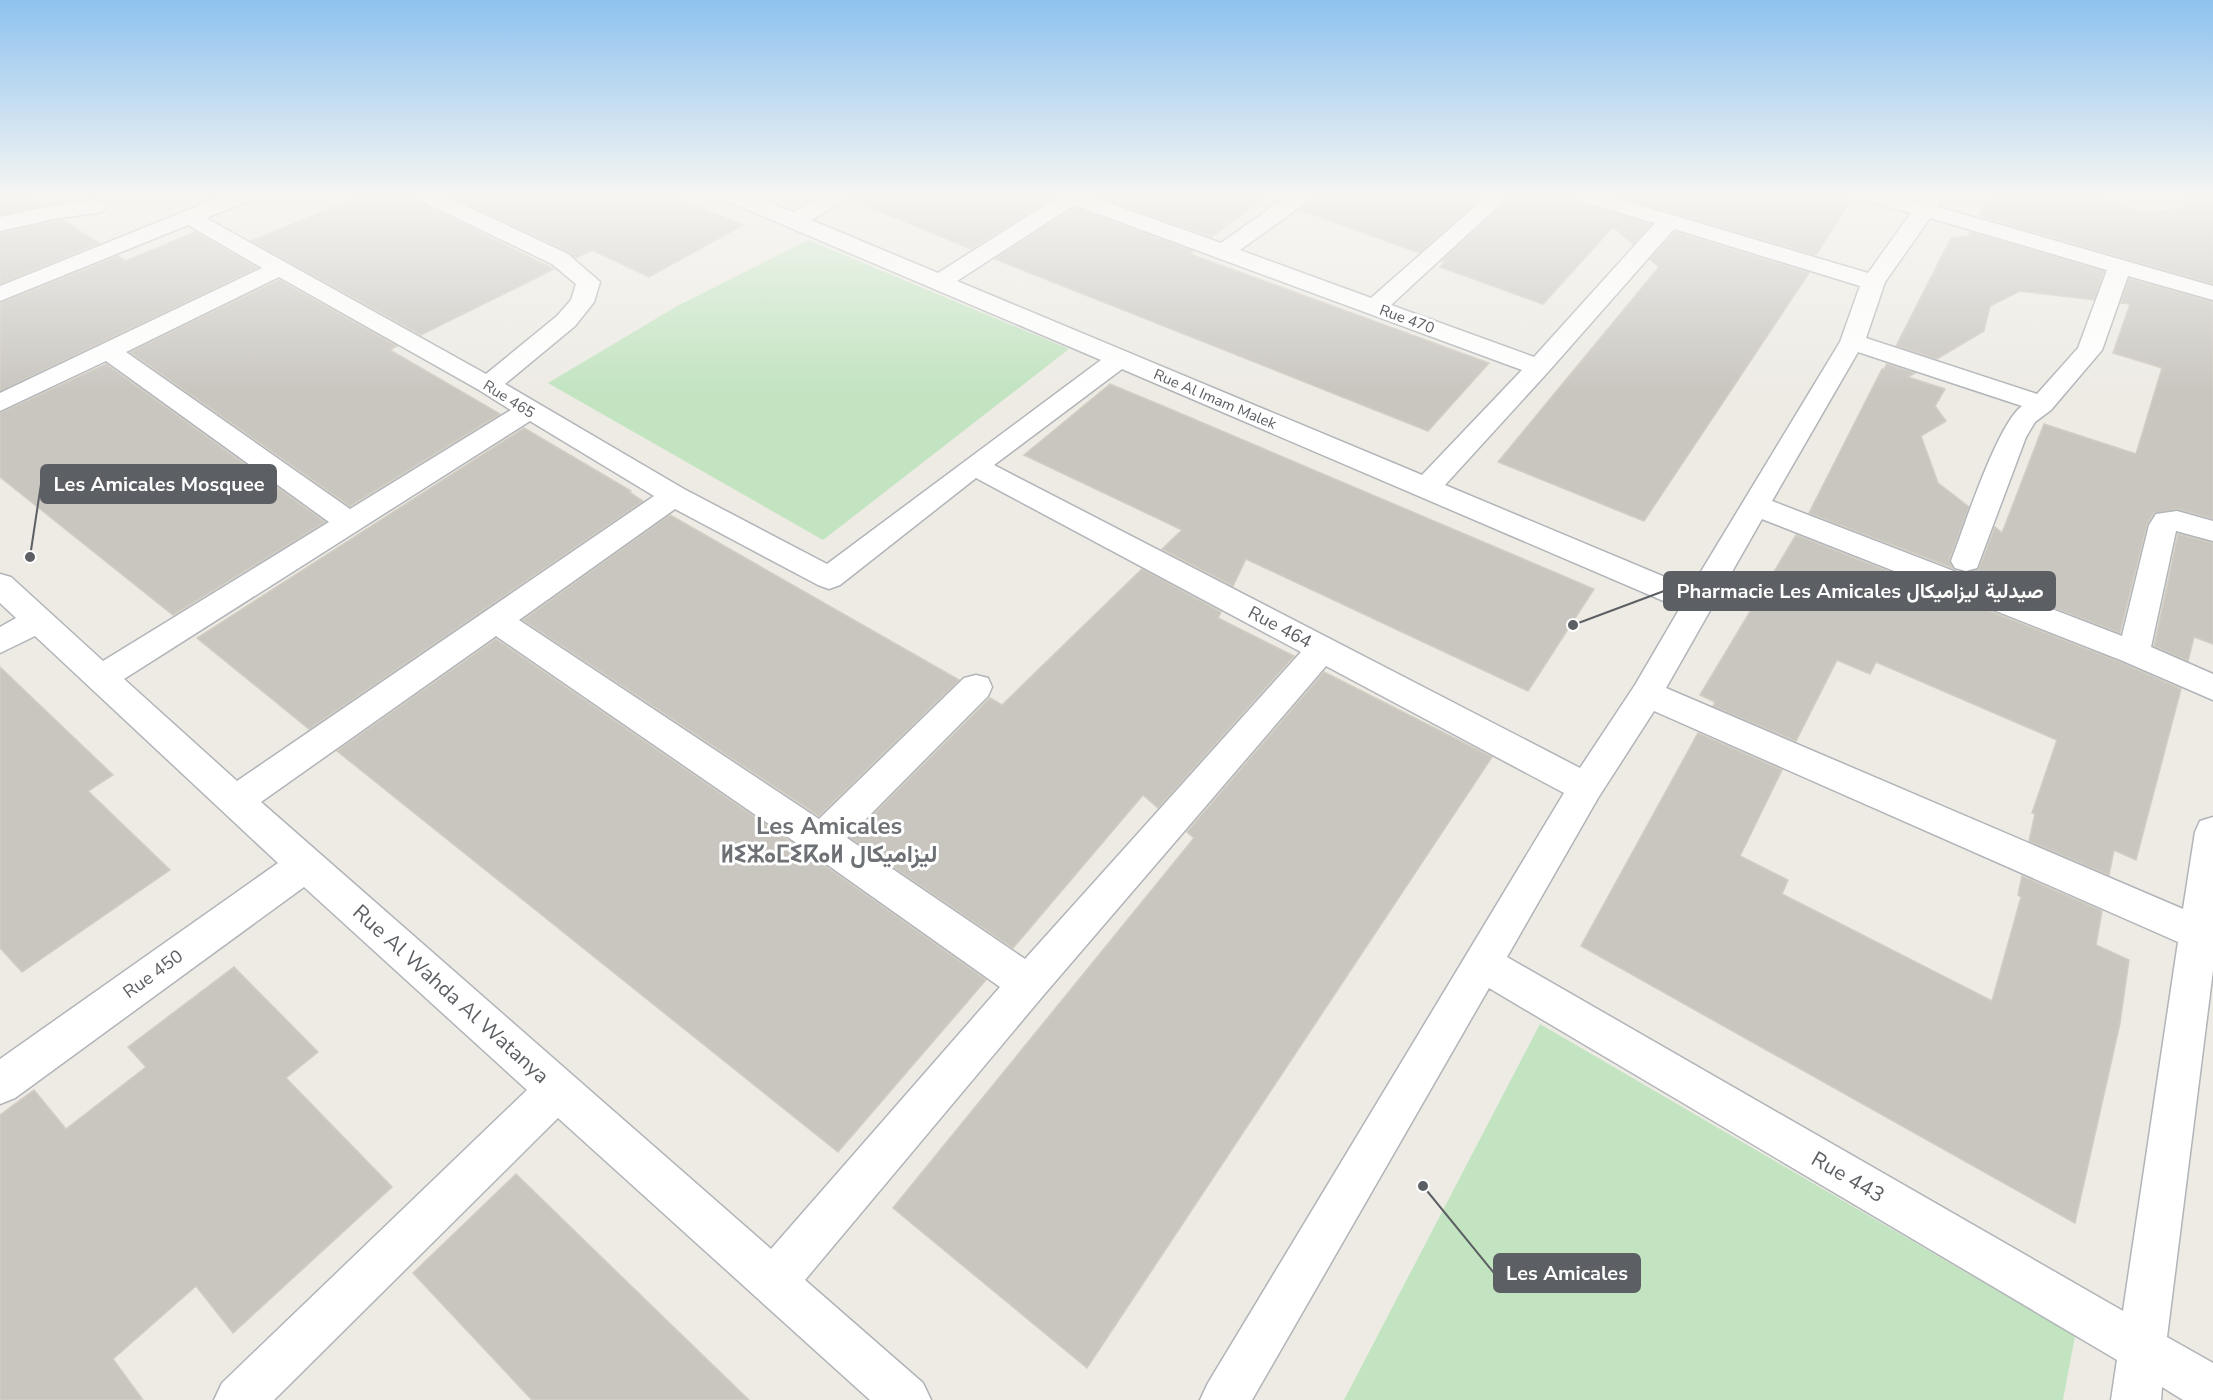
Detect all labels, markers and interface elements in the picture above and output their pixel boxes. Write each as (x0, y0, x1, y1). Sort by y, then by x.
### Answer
street label: Rue 470 (1377, 300, 1437, 338)
street label: Rue Al Imam Malek (1151, 364, 1280, 434)
street label: Rue 465 (479, 375, 539, 423)
callout: Les Amicales Mosquee (41, 465, 276, 503)
text: Les Amicales Mosquee (53, 471, 265, 498)
callout: Pharmacie Les Amicales صيدلية ليزاميكال (1664, 572, 2055, 610)
text: Pharmacie Les Amicales صيدلية ليزاميكال (1676, 578, 2044, 605)
street label: Rue 464 (1244, 600, 1316, 654)
district label: Les Amicales ⵍⵉⵣⴰⵎⵉⴽⴰⵍ ليزاميكال (720, 810, 938, 870)
street label: Rue Al Wahda Al Watanya (347, 898, 555, 1090)
street label: Rue 450 (118, 944, 188, 1004)
street label: Rue 443 (1806, 1145, 1890, 1209)
callout: Les Amicales (1494, 1254, 1640, 1292)
text: Les Amicales (1506, 1260, 1628, 1287)

